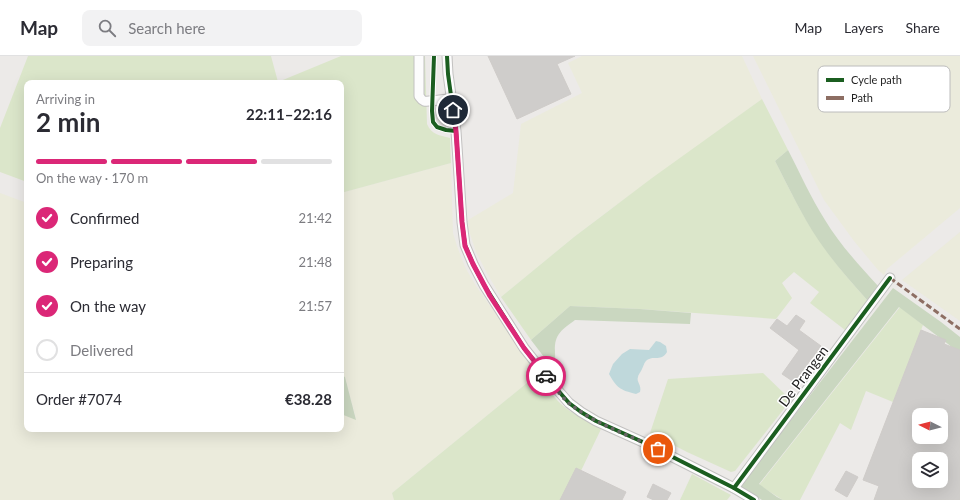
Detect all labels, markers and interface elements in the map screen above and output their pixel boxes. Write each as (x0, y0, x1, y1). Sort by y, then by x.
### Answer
search box (82, 10, 362, 46)
text: Map (20, 16, 58, 39)
icon: search (96, 17, 118, 39)
text: Search here (128, 19, 206, 37)
text: Map (794, 19, 822, 36)
text: Layers (844, 19, 884, 36)
text: Share (906, 19, 940, 36)
legend (818, 66, 950, 112)
text: Cycle path (851, 73, 902, 86)
text: Arriving in (36, 91, 95, 107)
text: Path (851, 91, 873, 104)
pin (436, 93, 470, 127)
icon: home (442, 99, 464, 121)
text: 22:11–22:16 (246, 105, 332, 123)
text: 2 min (36, 106, 100, 138)
text: On the way · 170 m (36, 170, 148, 186)
icon: check (36, 207, 58, 229)
text: Confirmed (70, 209, 139, 227)
text: 21:42 (299, 210, 332, 226)
icon: check (36, 251, 58, 273)
text: Preparing (70, 253, 133, 271)
text: 21:48 (299, 254, 332, 270)
icon: check (36, 295, 58, 317)
text: On the way (70, 297, 146, 315)
text: 21:57 (299, 298, 332, 314)
text: Delivered (70, 341, 133, 359)
street label: De Prangen (775, 342, 831, 410)
courier (526, 356, 566, 396)
icon: car (535, 365, 557, 387)
text: Order #7074 (36, 390, 122, 408)
text: €38.28 (285, 390, 332, 408)
north arrow (912, 408, 948, 444)
map controls (912, 408, 948, 488)
pin (641, 432, 675, 466)
icon: bag (647, 438, 669, 460)
button: layers (912, 452, 948, 488)

